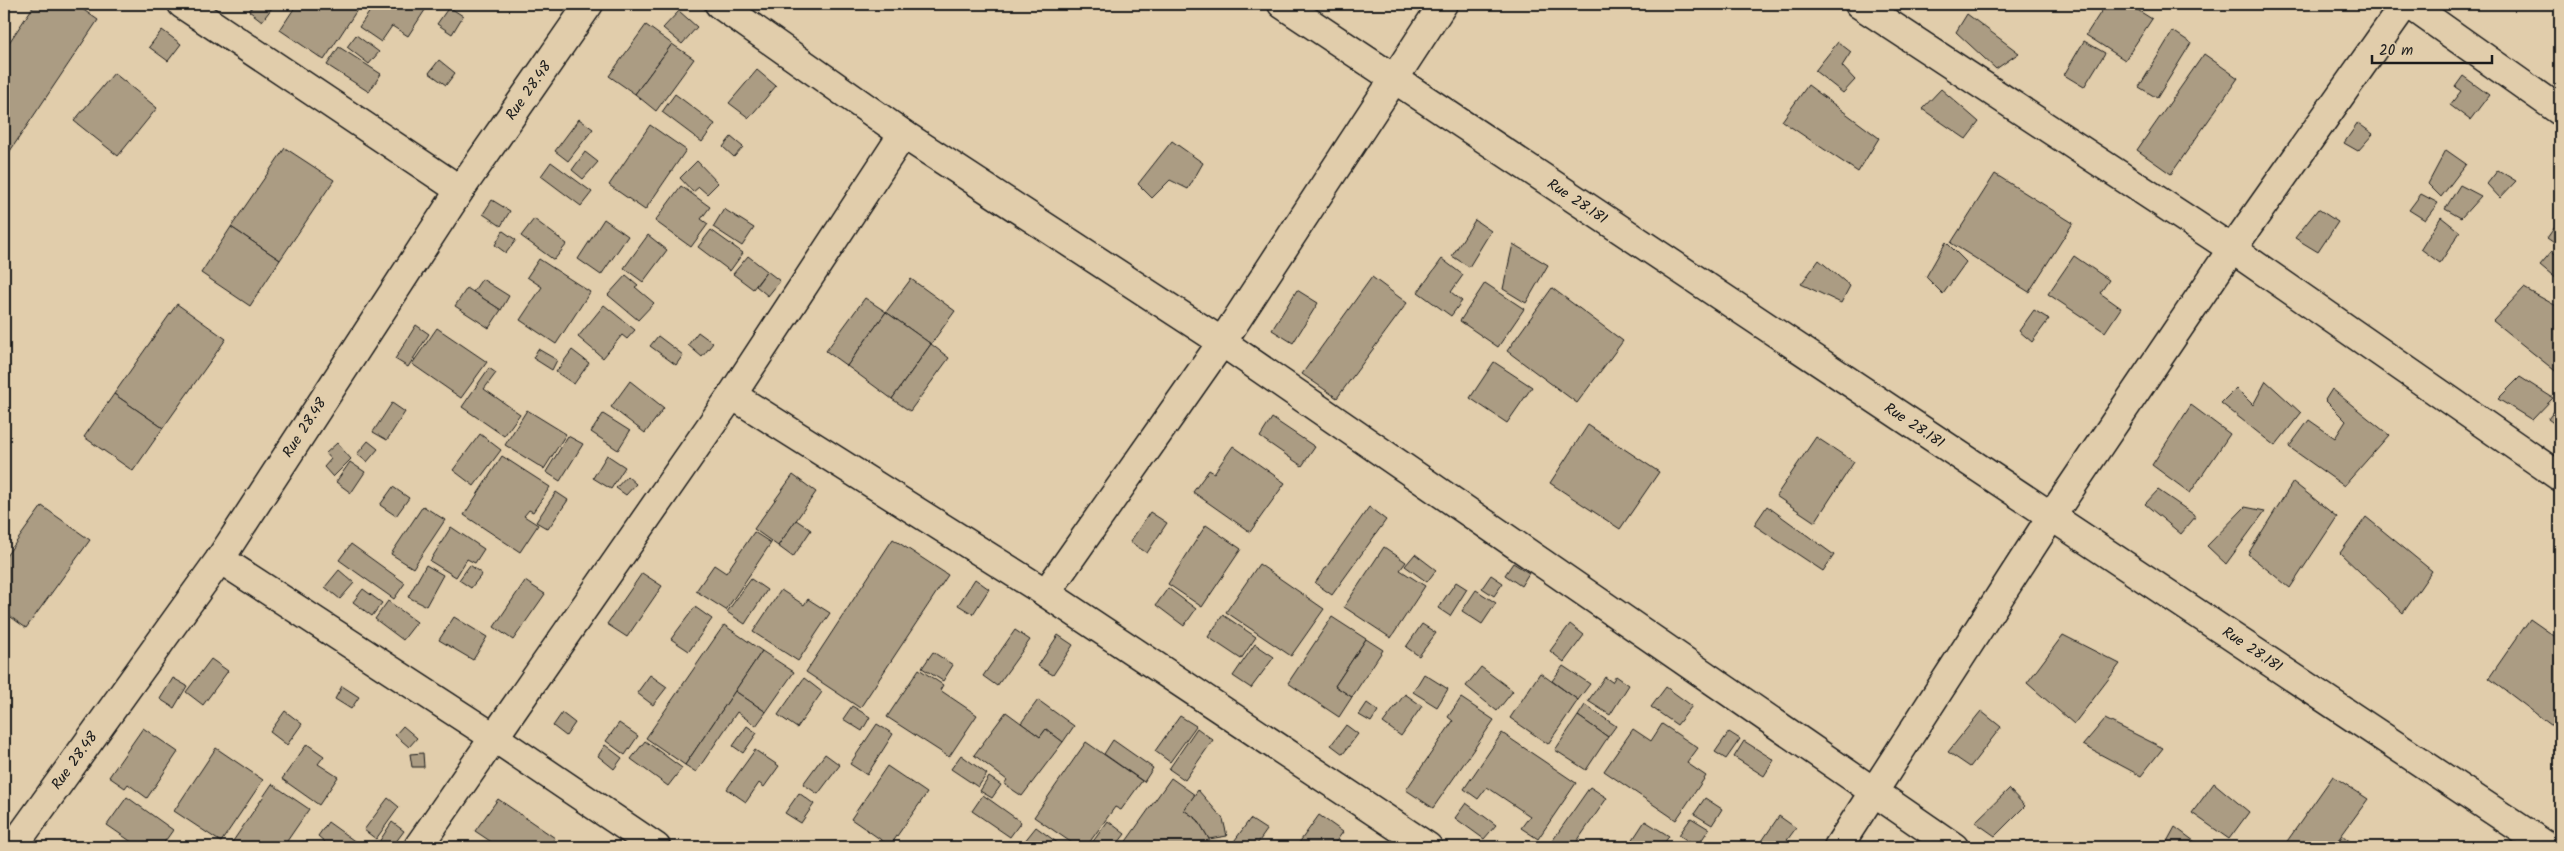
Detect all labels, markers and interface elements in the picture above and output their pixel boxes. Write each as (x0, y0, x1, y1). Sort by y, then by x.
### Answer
scale bar (2372, 32, 2492, 64)
text: 20 m (2379, 39, 2413, 63)
street label: Rue 28.48 (500, 56, 559, 125)
street label: Rue 28.181 (1542, 173, 1612, 231)
street label: Rue 28.48 (277, 392, 334, 463)
street label: Rue 28.181 (1879, 397, 1949, 455)
street label: Rue 28.181 (2217, 621, 2287, 679)
street label: Rue 28.48 (45, 726, 105, 795)

